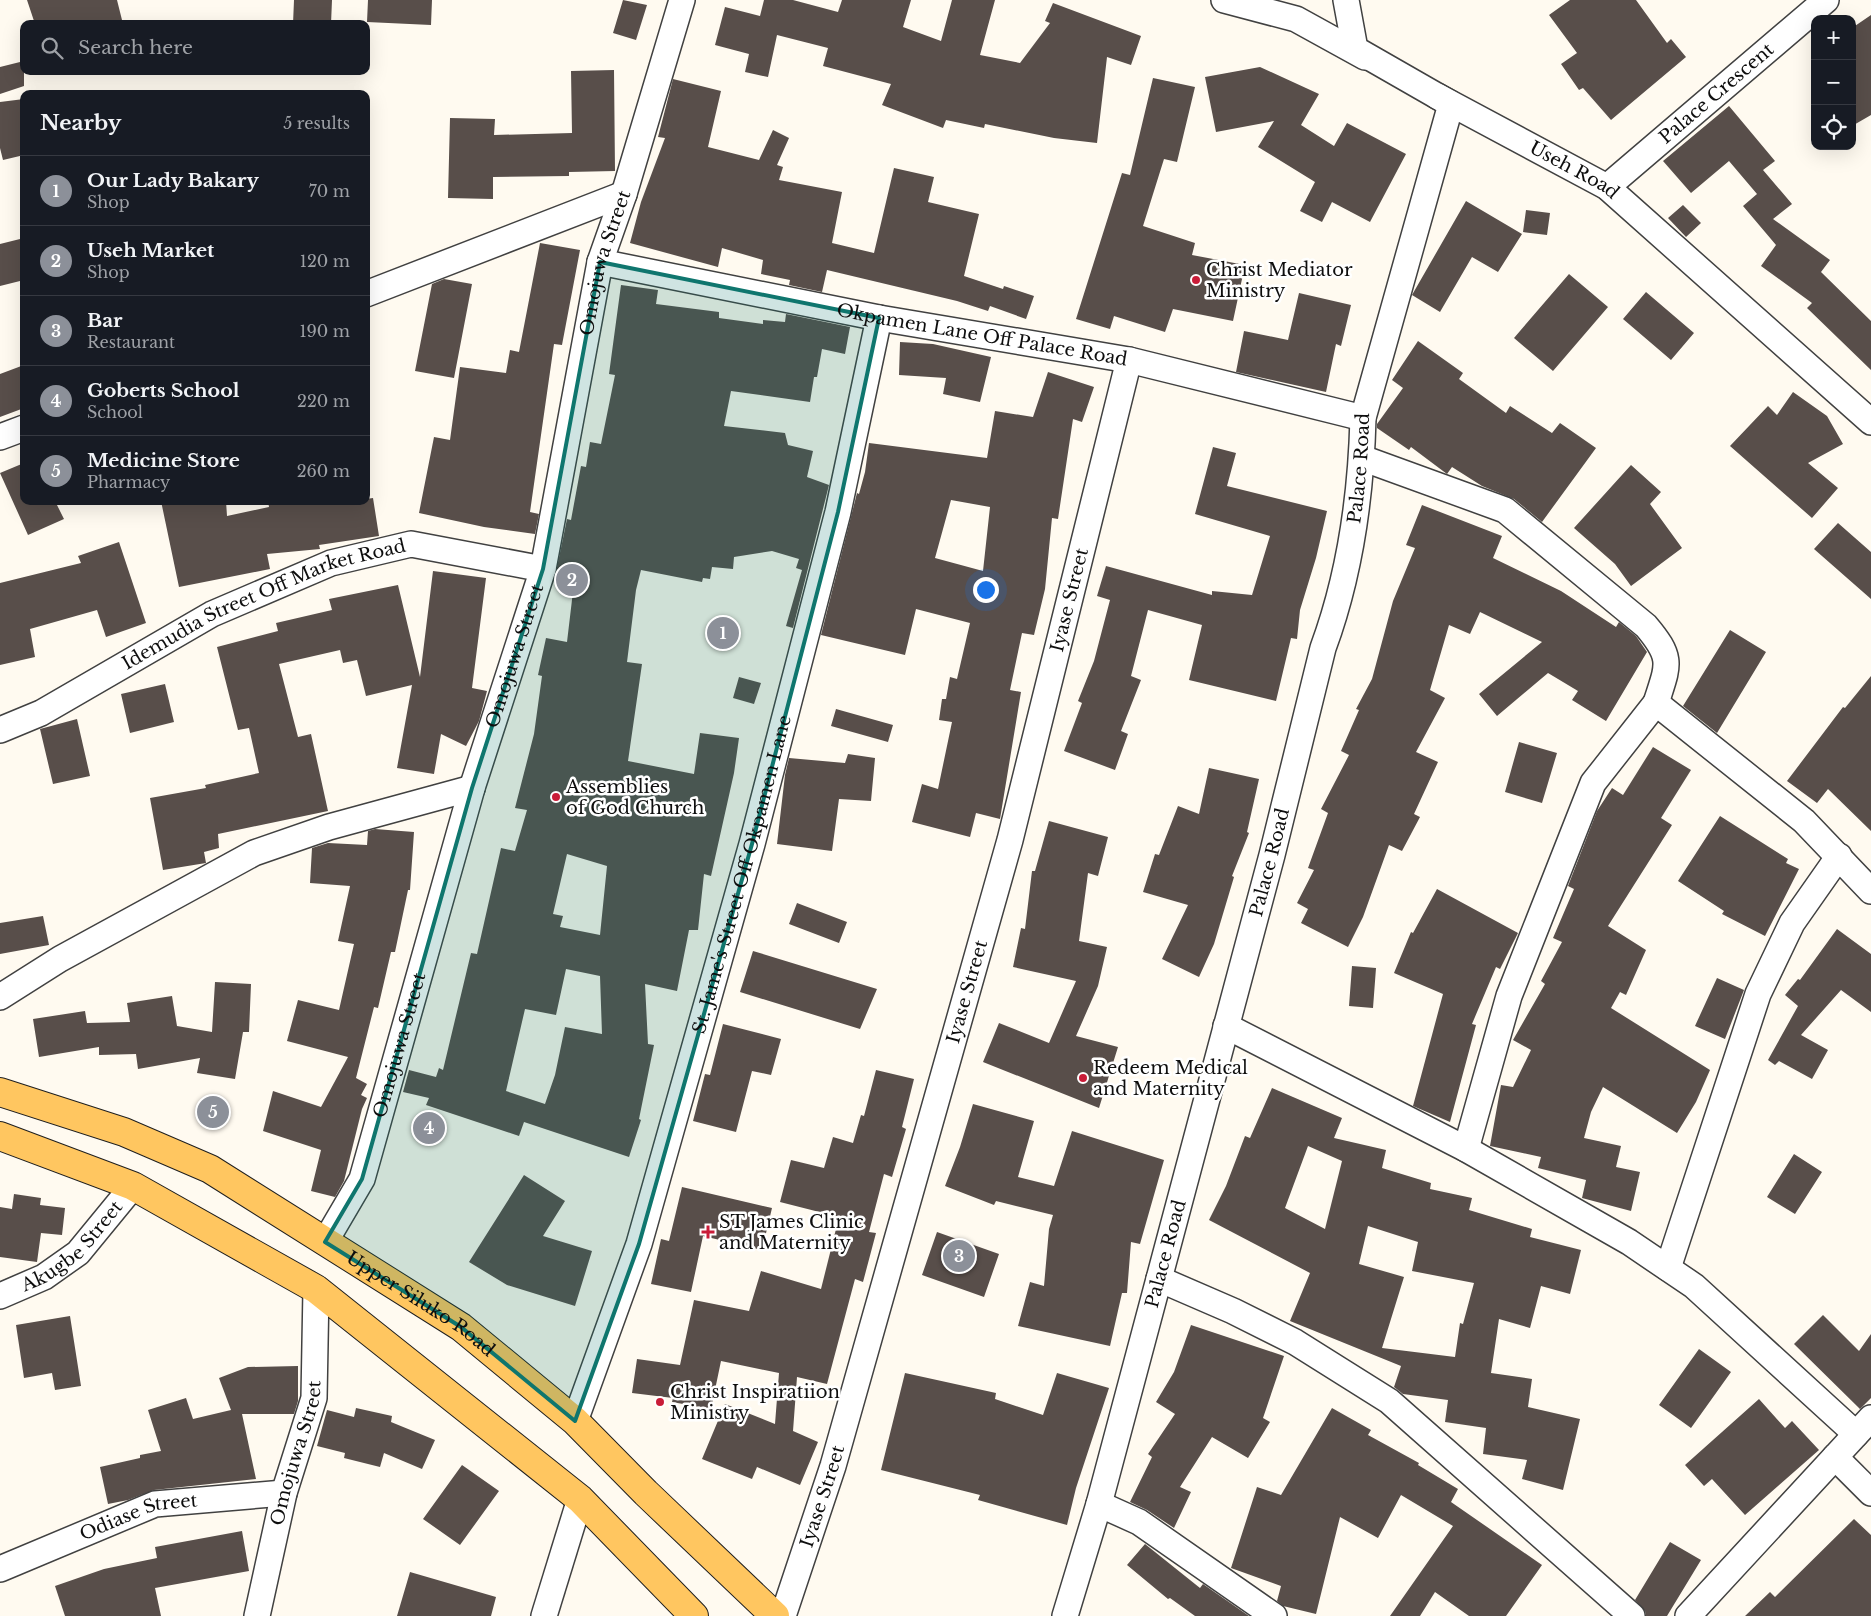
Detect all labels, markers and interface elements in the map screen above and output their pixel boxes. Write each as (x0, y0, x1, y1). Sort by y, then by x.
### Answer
map controls (1811, 15, 1856, 150)
button: + (1811, 15, 1856, 60)
search box (20, 20, 370, 75)
icon: search (38, 34, 66, 62)
text: Search here (78, 36, 193, 59)
street label: Palace Crescent (1655, 38, 1778, 149)
button: − (1811, 60, 1856, 105)
button: locate (1811, 105, 1856, 150)
text: Nearby (40, 110, 121, 136)
text: 5 results (283, 113, 350, 133)
street label: Useh Road (1526, 137, 1624, 204)
text: Our Lady Bakary (87, 169, 259, 192)
text: 1 (53, 181, 59, 201)
text: 70 m (309, 181, 350, 201)
street label: Omojuwa Street (576, 187, 635, 337)
text: Shop (87, 192, 130, 212)
text: Useh Market (87, 239, 214, 262)
text: 2 (51, 251, 61, 271)
text: 120 m (300, 251, 350, 271)
place label: Christ Mediator Ministry (1206, 259, 1353, 302)
text: Shop (87, 262, 130, 282)
marker: Christ Mediator Ministry (1190, 274, 1202, 286)
street label: Okpamen Lane Off Palace Road (835, 299, 1129, 371)
text: Bar (87, 309, 123, 332)
text: 3 (51, 321, 61, 341)
text: 190 m (299, 321, 350, 341)
text: Restaurant (87, 332, 175, 352)
text: Goberts School (87, 379, 239, 402)
text: 4 (51, 391, 61, 411)
text: 220 m (297, 391, 350, 411)
text: School (87, 402, 143, 422)
street label: Palace Road (1343, 413, 1374, 525)
text: Medicine Store (87, 449, 240, 472)
text: 5 (51, 461, 61, 481)
text: 260 m (297, 461, 350, 481)
text: Pharmacy (87, 472, 170, 492)
street label: Idemudia Street Off Market Road (118, 535, 408, 675)
street label: Iyase Street (1046, 546, 1093, 654)
pin: 2 (556, 561, 588, 599)
your location (973, 577, 999, 603)
street label: Omojuwa Street (481, 581, 548, 731)
pin: 1 (707, 614, 739, 652)
street label: St. Jame's Street Off Okpamen Lane (688, 713, 796, 1036)
place label: Assemblies of God Church (565, 776, 704, 819)
marker: Assemblies of God Church (550, 791, 562, 803)
street label: Palace Road (1245, 806, 1294, 919)
street label: Iyase Street (942, 937, 992, 1046)
street label: Omojuwa Street (369, 970, 431, 1120)
place label: Redeem Medical and Maternity (1093, 1057, 1248, 1100)
marker: Redeem Medical and Maternity (1077, 1072, 1089, 1084)
pin: 5 (197, 1093, 229, 1131)
pin: 4 (413, 1109, 445, 1147)
street label: Akugbe Street (17, 1196, 127, 1297)
street label: Palace Road (1141, 1197, 1191, 1310)
place label: ST James Clinic and Maternity (719, 1211, 864, 1254)
marker: ST James Clinic and Maternity (701, 1225, 715, 1239)
pin: 3 (943, 1237, 975, 1275)
street label: Upper Siluko Road (342, 1247, 499, 1361)
street label: Omojuwa Street (266, 1380, 325, 1528)
place label: Christ Inspiratiion Ministry (670, 1381, 840, 1424)
marker: Christ Inspiratiion Ministry (654, 1396, 666, 1408)
street label: Iyase Street (796, 1443, 849, 1550)
street label: Odiase Street (76, 1489, 198, 1545)

